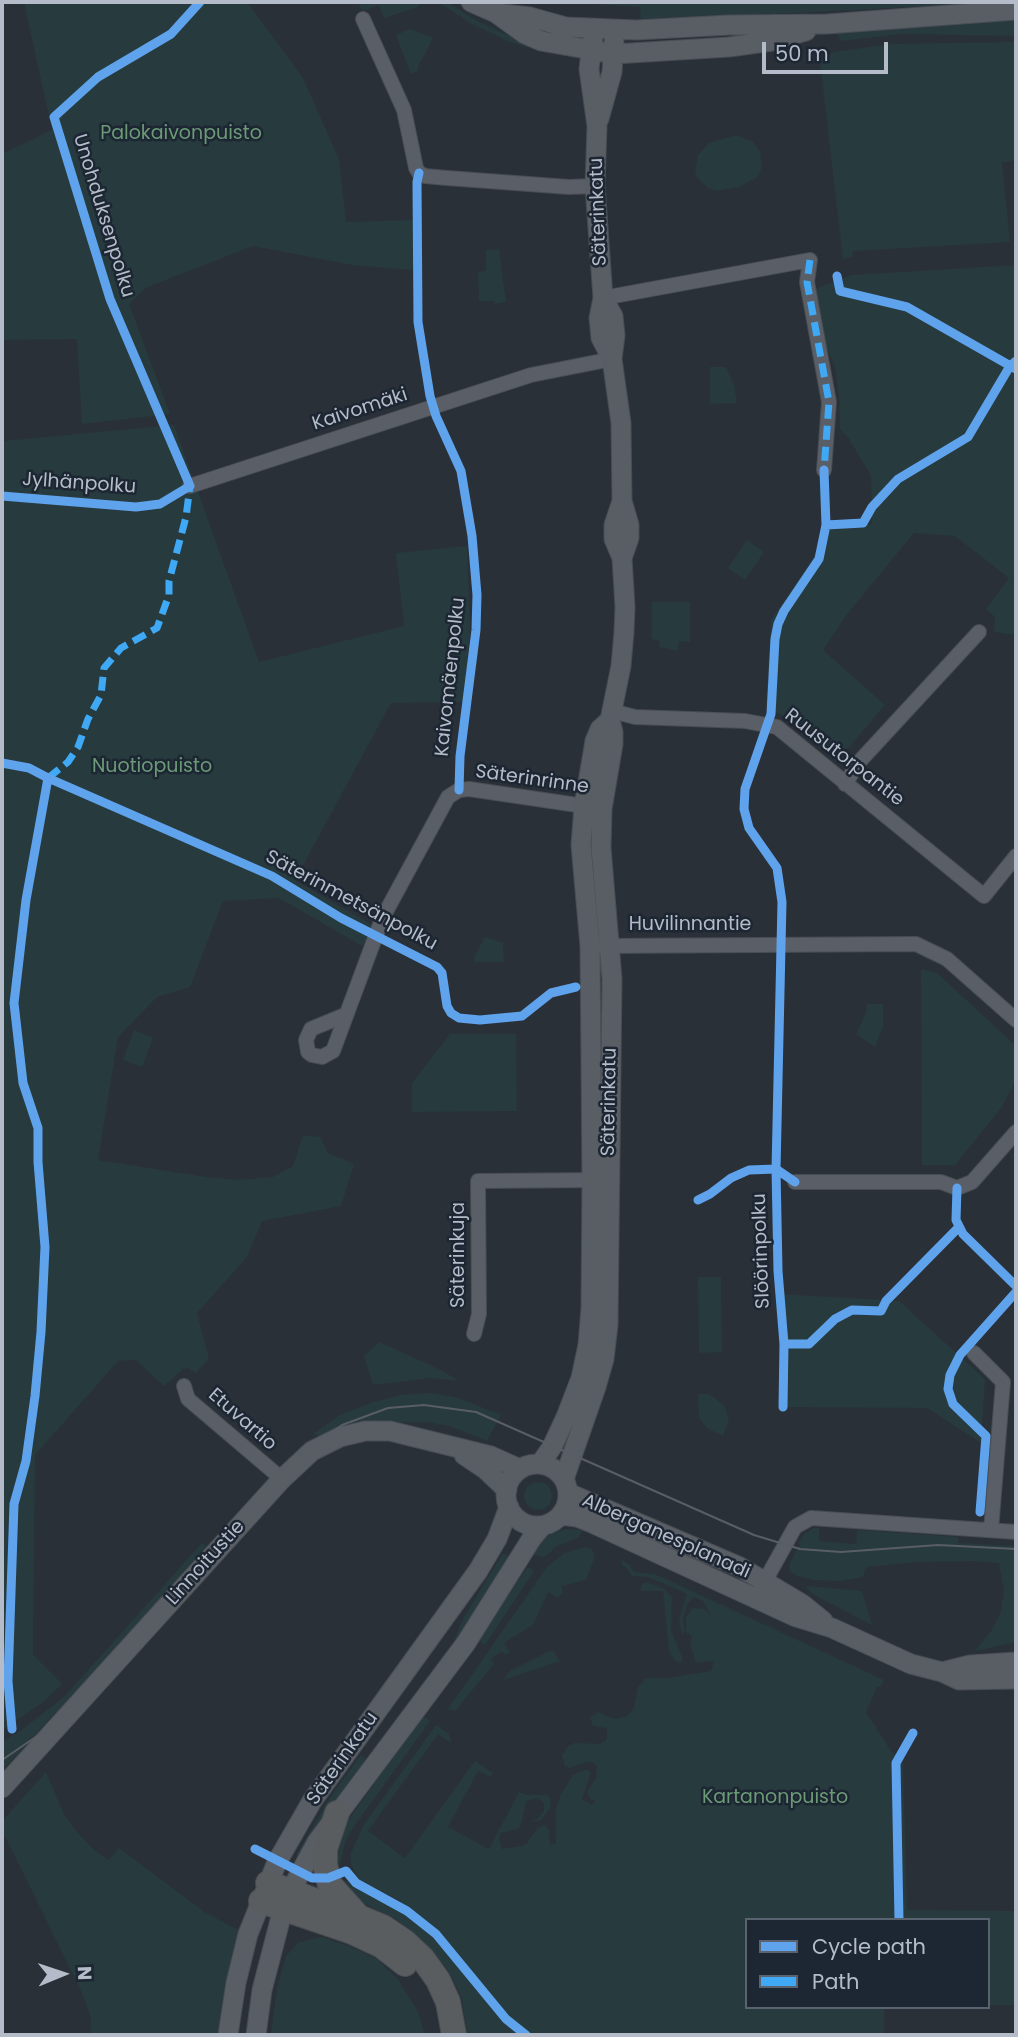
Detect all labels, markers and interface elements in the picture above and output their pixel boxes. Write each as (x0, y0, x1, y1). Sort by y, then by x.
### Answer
scale bar (766, 28, 892, 72)
text: 50 m (775, 39, 829, 68)
park label: Palokaivonpuisto (100, 123, 262, 145)
street label: Unohduksenpolku (67, 132, 139, 300)
street label: Säterinkatu (586, 157, 612, 267)
street label: Kaivomäki (310, 384, 410, 436)
street label: Jylhänpolku (21, 469, 137, 499)
street label: Kaivomäenpolku (431, 596, 471, 758)
street label: Ruusutorpantie (780, 704, 908, 812)
park label: Nuotiopuisto (92, 756, 212, 778)
street label: Säterinrinne (474, 761, 590, 799)
street label: Säterinmetsänpolku (261, 846, 441, 956)
street label: Huvilinnantie (629, 914, 751, 936)
street label: Säterinkatu (598, 1048, 622, 1156)
street label: Slöörinpolku (749, 1193, 775, 1309)
street label: Säterinkuja (448, 1202, 470, 1308)
street label: Etuvartio (203, 1384, 281, 1456)
street label: Alberganesplanadi (578, 1490, 754, 1584)
street label: Linnoitustie (162, 1516, 250, 1610)
street label: Säterinkatu (303, 1708, 383, 1810)
park label: Kartanonpuisto (702, 1787, 848, 1809)
legend (745, 1918, 990, 2009)
text: Cycle path (812, 1932, 926, 1961)
north arrow (28, 1939, 98, 2009)
text: N (71, 1966, 98, 1981)
text: Path (812, 1967, 859, 1996)

